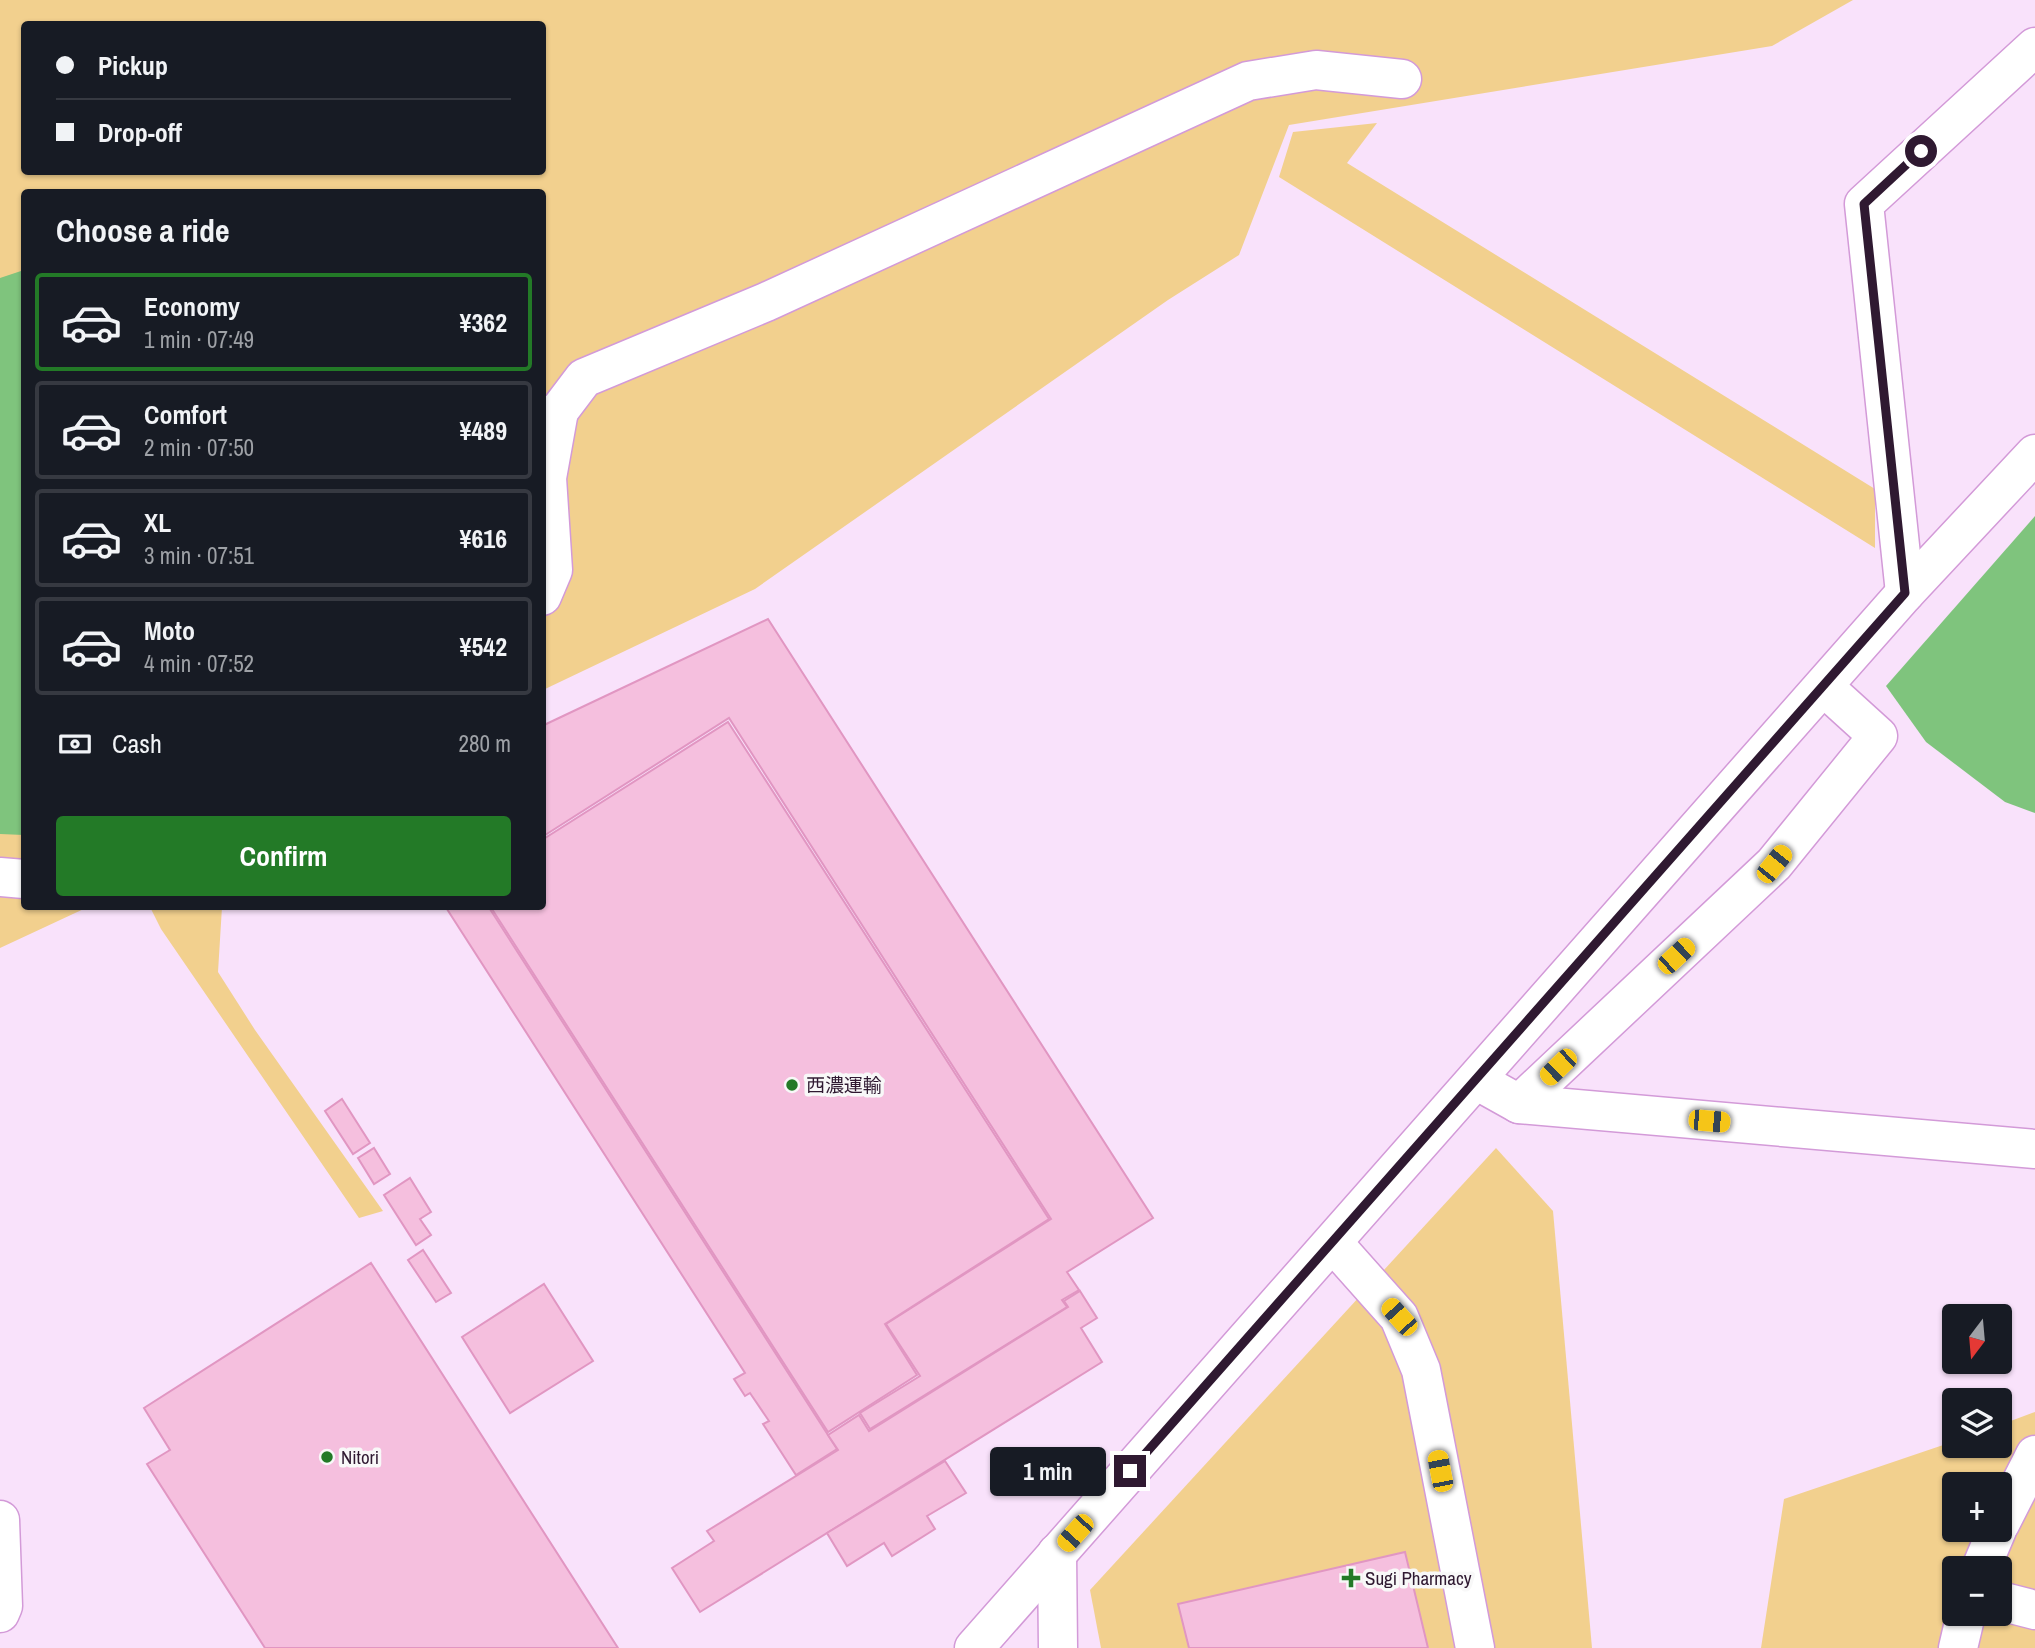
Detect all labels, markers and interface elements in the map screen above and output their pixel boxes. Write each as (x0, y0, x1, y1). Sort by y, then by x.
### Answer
text: Pickup (98, 48, 168, 83)
text: Drop-off (98, 115, 182, 150)
route start (1905, 135, 1937, 167)
text: Choose a ride (56, 209, 230, 252)
text: Economy (144, 289, 240, 324)
icon: car (60, 291, 123, 354)
text: ¥362 (460, 305, 507, 340)
text: 1 min · 07:49 (144, 324, 254, 355)
text: Comfort (144, 397, 227, 432)
icon: car (60, 399, 123, 462)
text: ¥489 (460, 413, 507, 448)
text: 2 min · 07:50 (144, 432, 254, 463)
text: XL (144, 505, 171, 540)
icon: car (60, 507, 123, 570)
text: ¥616 (460, 521, 507, 556)
text: 3 min · 07:51 (144, 540, 254, 571)
text: Moto (144, 613, 195, 648)
icon: car (60, 615, 123, 678)
text: ¥542 (460, 629, 507, 664)
text: 4 min · 07:52 (144, 648, 254, 679)
icon: cash (56, 725, 94, 763)
text: Cash (112, 726, 162, 761)
text: 280 m (459, 728, 511, 759)
button: Confirm (56, 816, 511, 896)
car (1753, 841, 1796, 887)
car (1654, 934, 1699, 978)
car (1536, 1045, 1581, 1089)
place label: 西濃運輸 (806, 1072, 882, 1098)
marker: 西濃運輸 (784, 1077, 800, 1093)
car (1688, 1109, 1731, 1133)
car (1378, 1294, 1421, 1340)
north arrow (1942, 1304, 2012, 1374)
map controls (1942, 1304, 2012, 1626)
button: layers (1942, 1388, 2012, 1458)
place label: Nitori (341, 1444, 379, 1470)
callout: 1 min (990, 1446, 1106, 1496)
car (1426, 1448, 1455, 1494)
marker: Nitori (319, 1449, 335, 1465)
route end (1114, 1455, 1146, 1487)
text: 1 min (1023, 1456, 1073, 1487)
button: + (1942, 1472, 2012, 1542)
car (1054, 1510, 1097, 1556)
button: − (1942, 1556, 2012, 1626)
place label: Sugi Pharmacy (1365, 1565, 1472, 1591)
marker: Sugi Pharmacy (1343, 1570, 1359, 1586)

